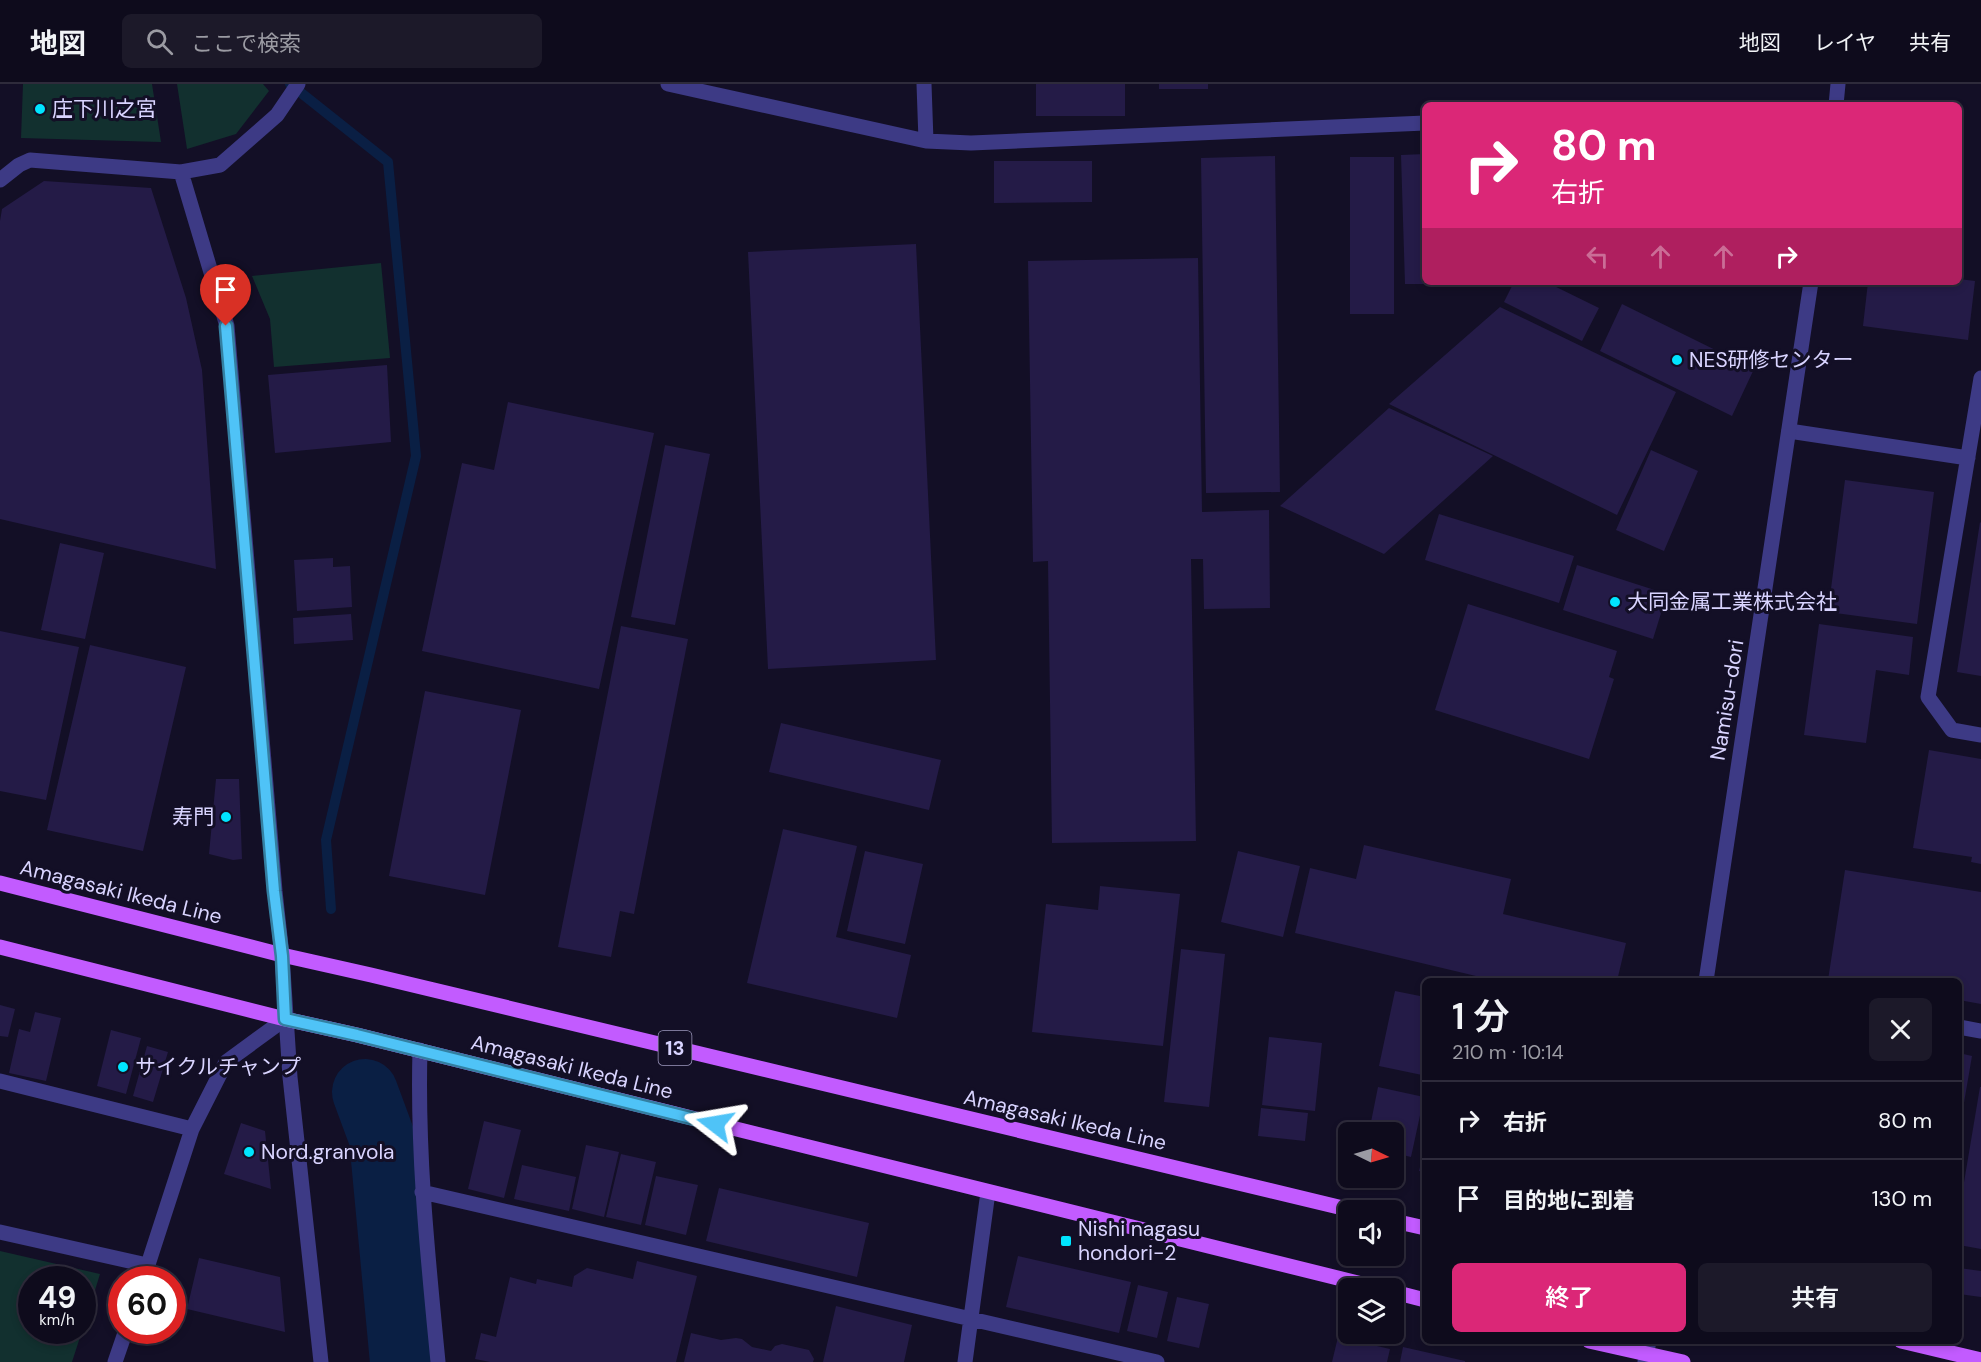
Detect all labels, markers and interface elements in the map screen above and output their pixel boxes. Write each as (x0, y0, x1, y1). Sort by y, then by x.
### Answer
search box (122, 14, 542, 68)
text: 地図 (30, 25, 86, 62)
icon: search (143, 25, 176, 58)
text: ここで検索 (191, 29, 301, 58)
text: 地図 (1739, 29, 1781, 57)
text: レイヤ (1814, 29, 1876, 57)
text: 共有 (1909, 29, 1951, 57)
place label: 庄下川之宮 (52, 95, 157, 123)
marker: 庄下川之宮 (33, 102, 47, 116)
text: 80 m (1551, 118, 1657, 173)
icon: right (1452, 126, 1530, 204)
text: 右折 (1551, 175, 1605, 210)
icon: left (1581, 240, 1614, 273)
icon: ahead (1644, 240, 1677, 273)
icon: ahead (1707, 240, 1740, 273)
icon: right (1770, 240, 1803, 273)
pin (200, 264, 251, 326)
icon: arrive (209, 273, 242, 306)
place label: NES研修センター (1689, 346, 1854, 374)
marker: NES研修センター (1670, 353, 1684, 367)
place label: 大同金属工業株式会社 (1627, 588, 1837, 616)
marker: 大同金属工業株式会社 (1608, 595, 1622, 609)
street label: Namisu-dori (1704, 638, 1750, 762)
place label: 寿門 (172, 803, 214, 831)
marker: 寿門 (219, 810, 233, 824)
street label: Amagasaki Ikeda Line (17, 853, 225, 931)
text: 1 分 (1452, 993, 1509, 1040)
button: close (1869, 998, 1932, 1061)
street label: Amagasaki Ikeda Line (468, 1028, 676, 1106)
road number: 13 (658, 1031, 692, 1065)
text: 210 m · 10:14 (1452, 1039, 1564, 1065)
place label: サイクルチャンプ (135, 1053, 301, 1081)
marker: サイクルチャンプ (116, 1060, 130, 1074)
street label: Amagasaki Ikeda Line (961, 1083, 1169, 1157)
position arrow (683, 1092, 747, 1156)
icon: right (1452, 1104, 1485, 1137)
text: 80 m (1878, 1106, 1932, 1135)
text: 右折 (1503, 1108, 1547, 1137)
north arrow (1338, 1122, 1404, 1188)
map controls (1338, 1122, 1404, 1344)
place label: Nord.granvola (261, 1138, 395, 1166)
marker: Nord.granvola (242, 1145, 256, 1159)
icon: arrive (1452, 1182, 1485, 1215)
text: 130 m (1872, 1184, 1932, 1213)
text: 目的地に到着 (1503, 1186, 1635, 1215)
button: sound (1338, 1200, 1404, 1266)
place label: Nishi nagasu hondori-2 (1078, 1215, 1200, 1267)
marker: Nishi nagasu hondori-2 (1059, 1234, 1073, 1248)
button: 終了 (1452, 1263, 1686, 1332)
button: 共有 (1698, 1263, 1932, 1332)
speed limit sign: 60 (108, 1266, 186, 1344)
text: 49 (38, 1278, 76, 1317)
button: layers (1338, 1278, 1404, 1344)
text: km/h (39, 1310, 75, 1330)

